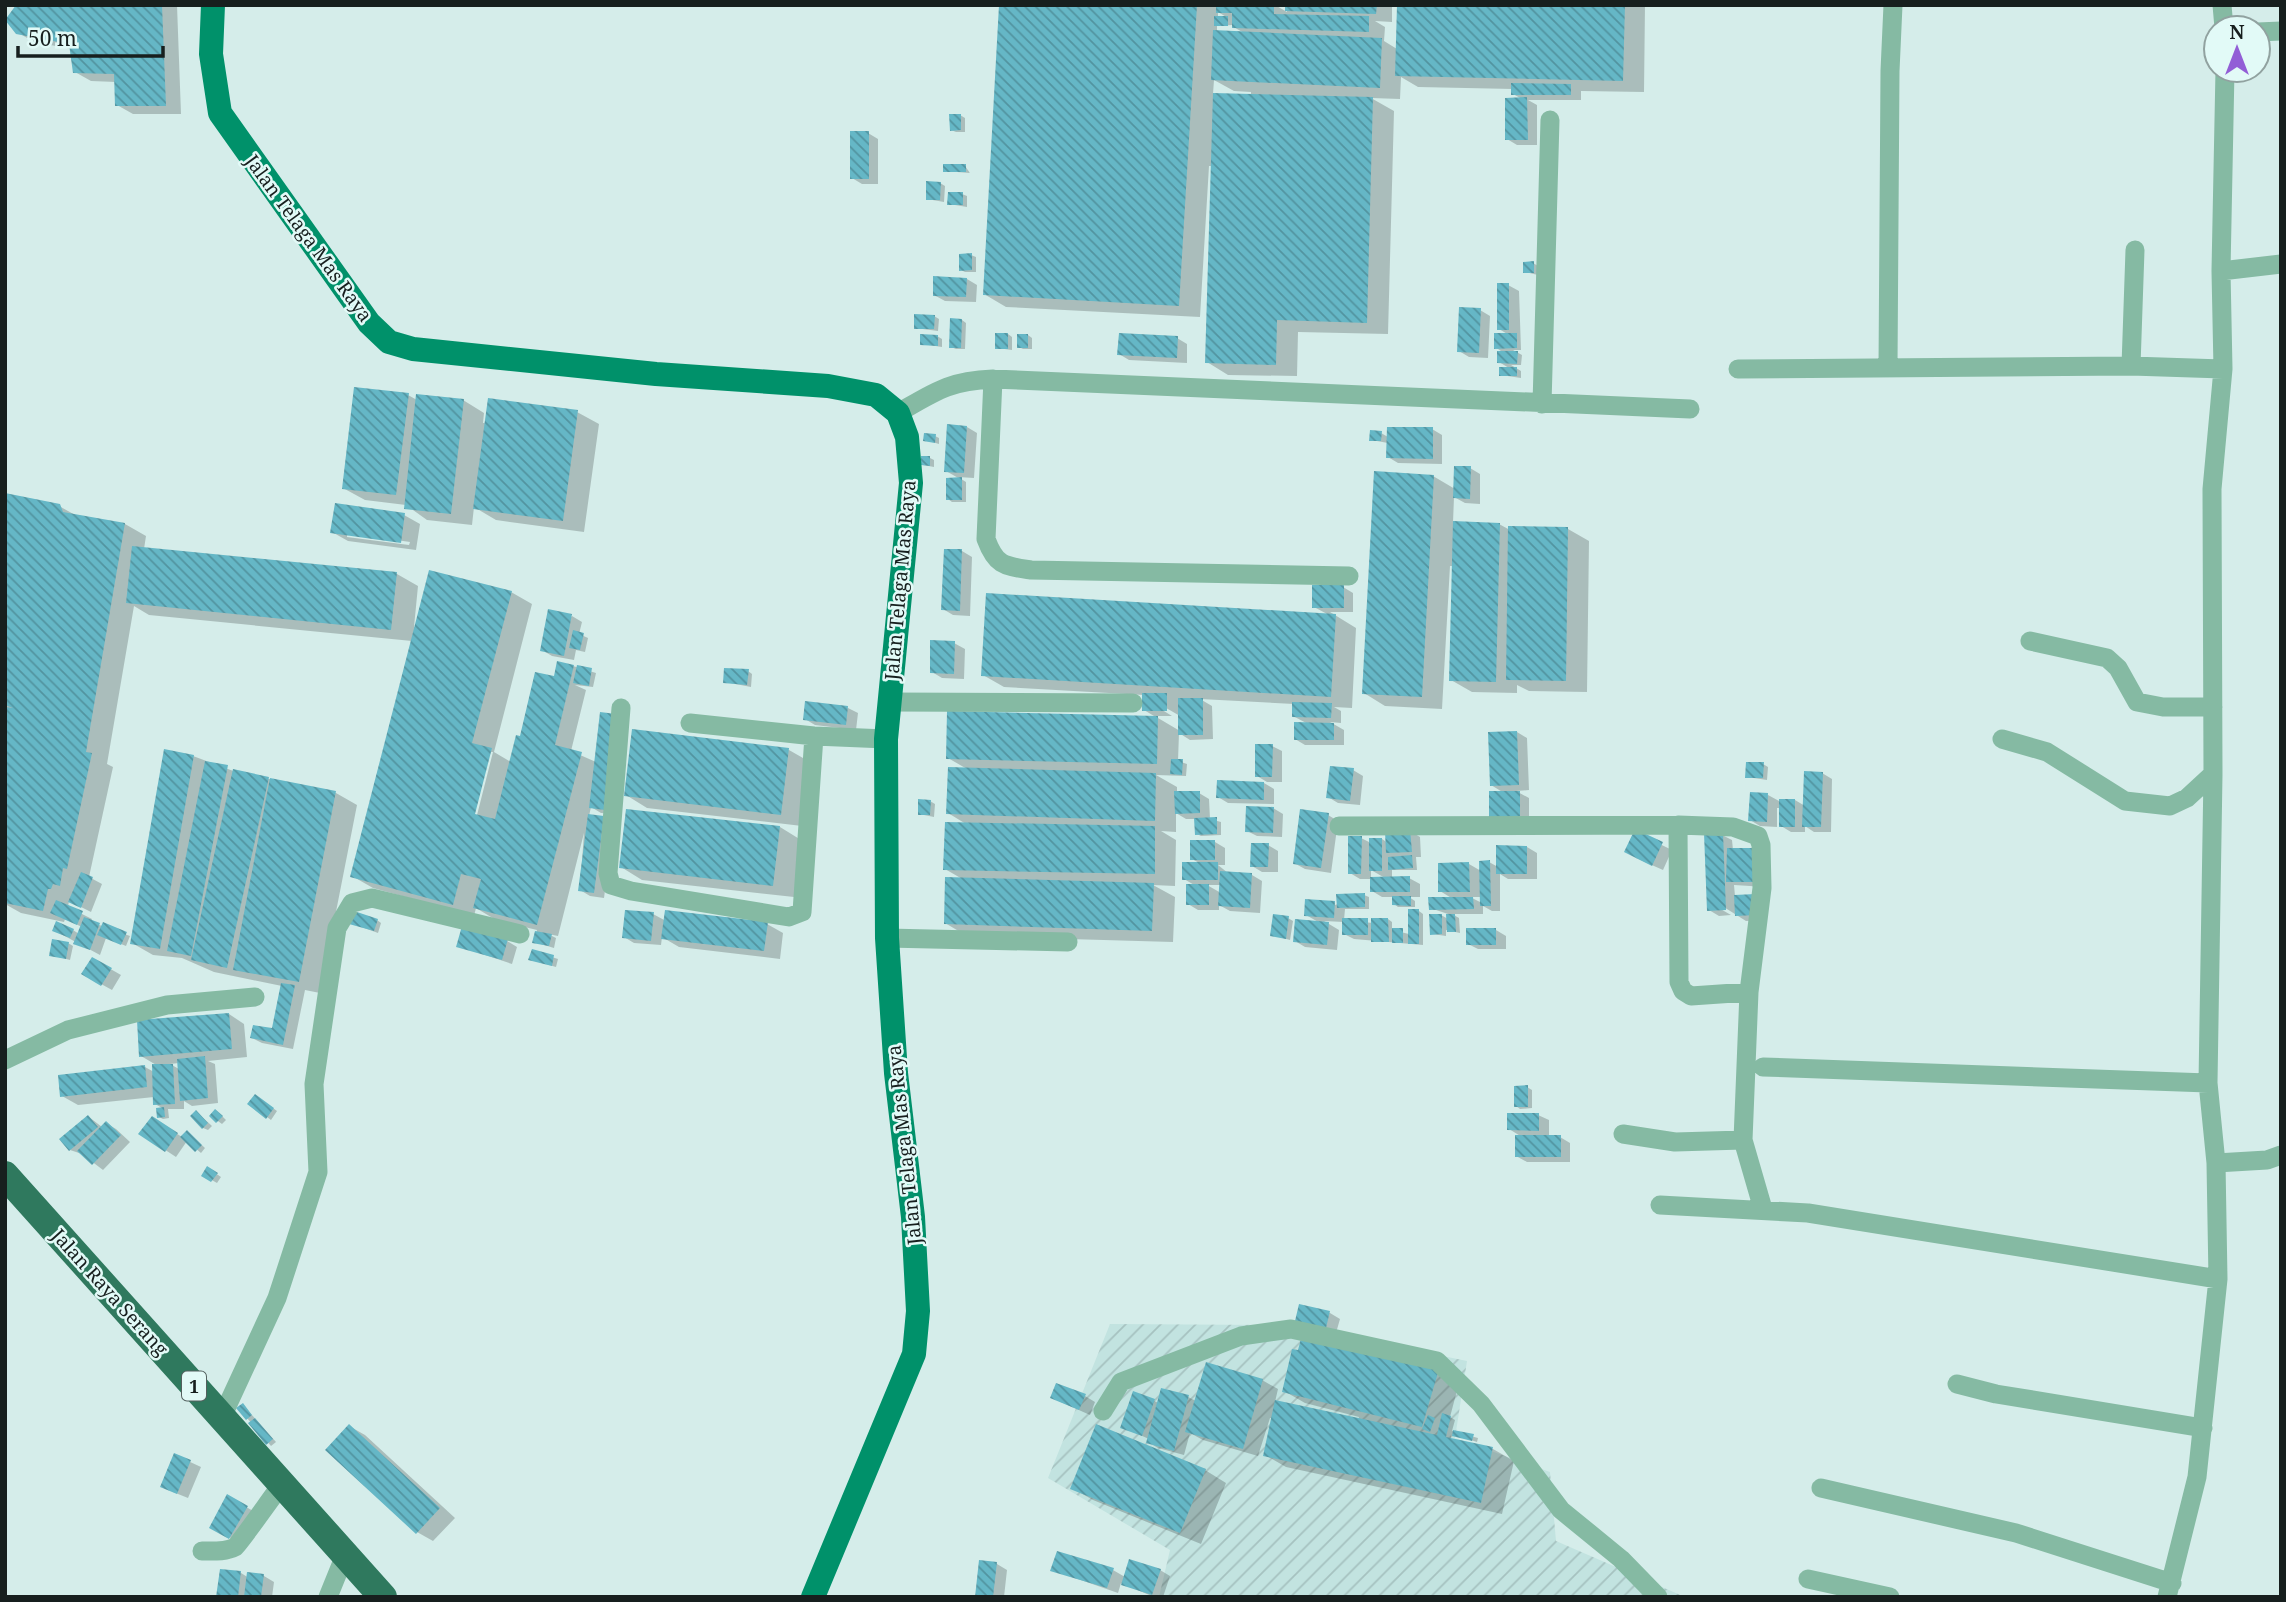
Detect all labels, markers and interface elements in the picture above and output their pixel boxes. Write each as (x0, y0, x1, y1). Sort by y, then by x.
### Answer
scale bar (18, 14, 163, 58)
north arrow (2202, 14, 2272, 84)
text: N (2230, 19, 2245, 45)
text: 50 m (28, 24, 77, 52)
street label: Jalan Telaga Mas Raya (239, 148, 379, 327)
street label: Jalan Telaga Mas Raya (878, 479, 922, 682)
street label: Jalan Telaga Mas Raya (881, 1044, 928, 1247)
street label: Jalan Raya Serang (45, 1222, 174, 1361)
road number: 1 (182, 1372, 206, 1400)

